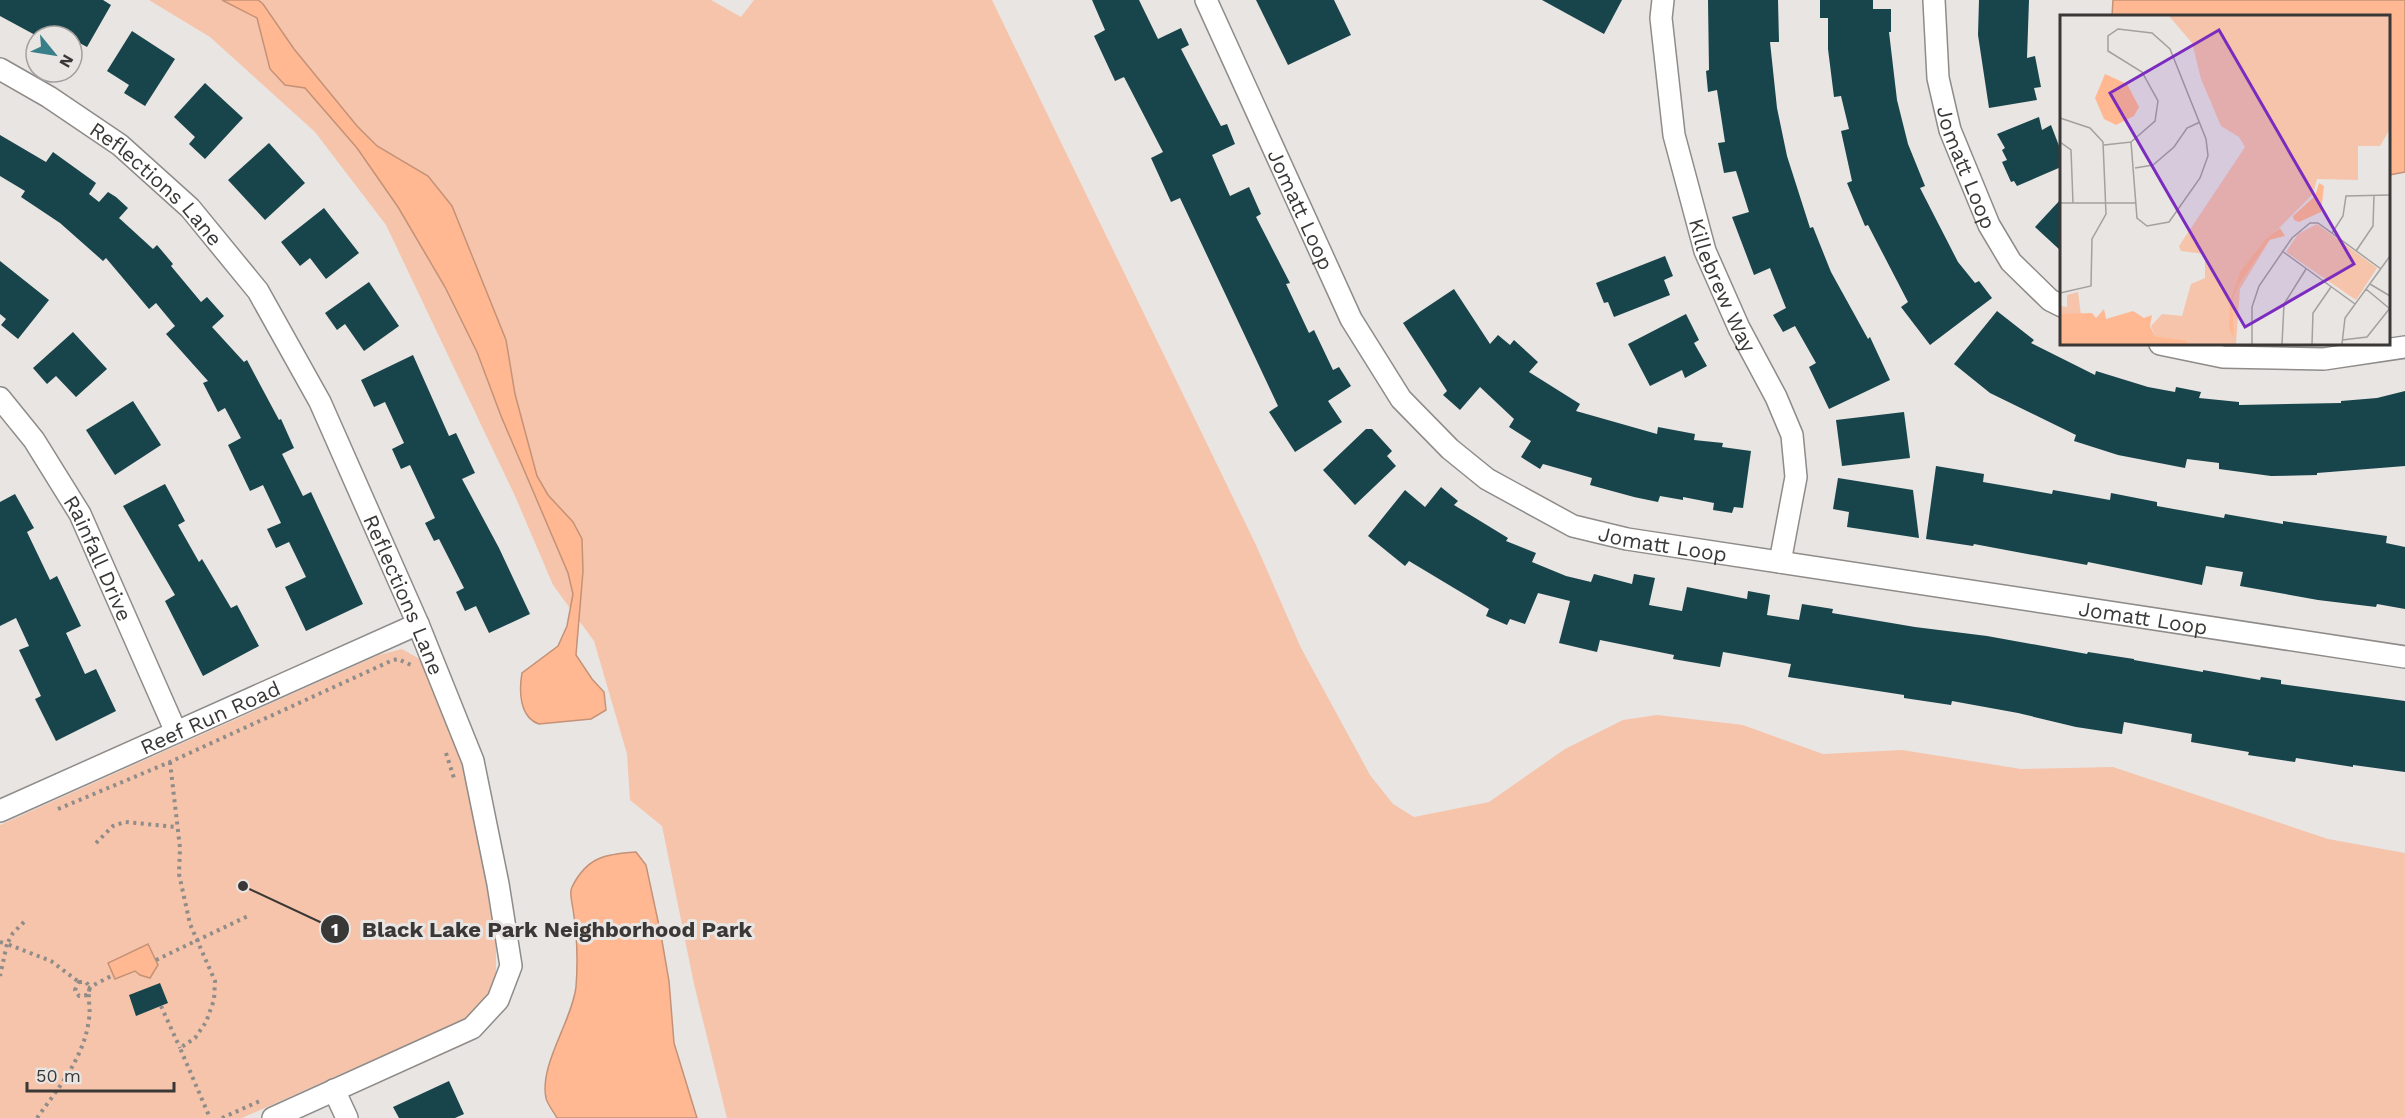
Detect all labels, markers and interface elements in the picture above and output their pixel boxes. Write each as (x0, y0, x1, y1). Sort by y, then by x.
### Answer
inset map (2060, 15, 2390, 345)
north arrow (24, 24, 84, 84)
text: N (55, 51, 78, 71)
street label: Jomatt Loop (1932, 103, 2002, 232)
street label: Reflections Lane (86, 116, 228, 251)
street label: Jomatt Loop (1263, 145, 1339, 274)
street label: Killebrew Way (1684, 216, 1762, 356)
street label: Rainfall Drive (59, 491, 138, 625)
street label: Reflections Lane (359, 511, 450, 678)
street label: Jomatt Loop (1596, 520, 1729, 567)
street label: Jomatt Loop (2077, 595, 2209, 639)
street label: Reef Run Road (136, 675, 284, 759)
callout: Black Lake Park Neighborhood Park (320, 909, 764, 949)
text: Black Lake Park Neighborhood Park (362, 917, 752, 942)
text: 1 (331, 919, 339, 940)
scale bar (27, 1055, 174, 1093)
text: 50 m (36, 1065, 81, 1086)

